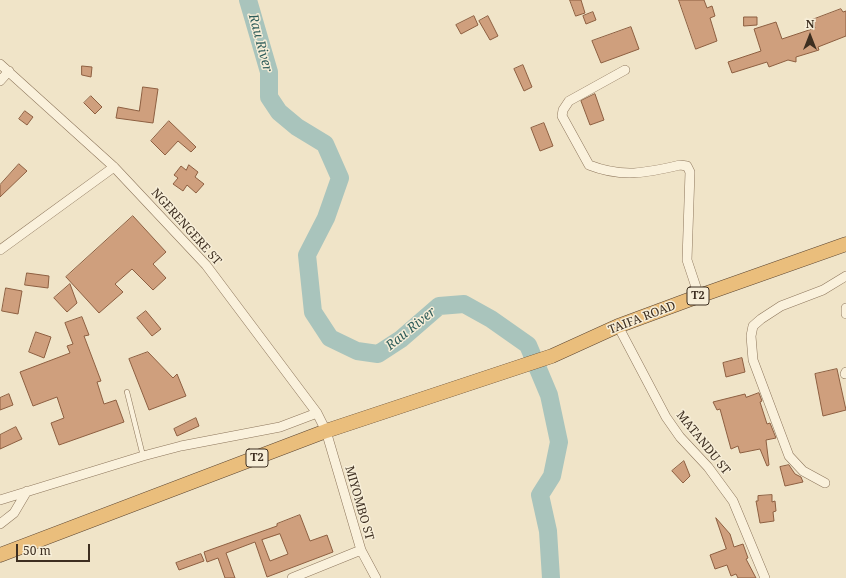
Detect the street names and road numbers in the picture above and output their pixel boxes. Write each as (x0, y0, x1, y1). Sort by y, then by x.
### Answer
street label: NGERENGERE ST (148, 186, 224, 268)
road number: T2 (687, 287, 709, 305)
street label: TAIFA ROAD (606, 299, 678, 337)
street label: MATANDU ST (673, 408, 733, 478)
road number: T2 (246, 449, 268, 467)
street label: MIYOMBO ST (342, 464, 376, 542)

